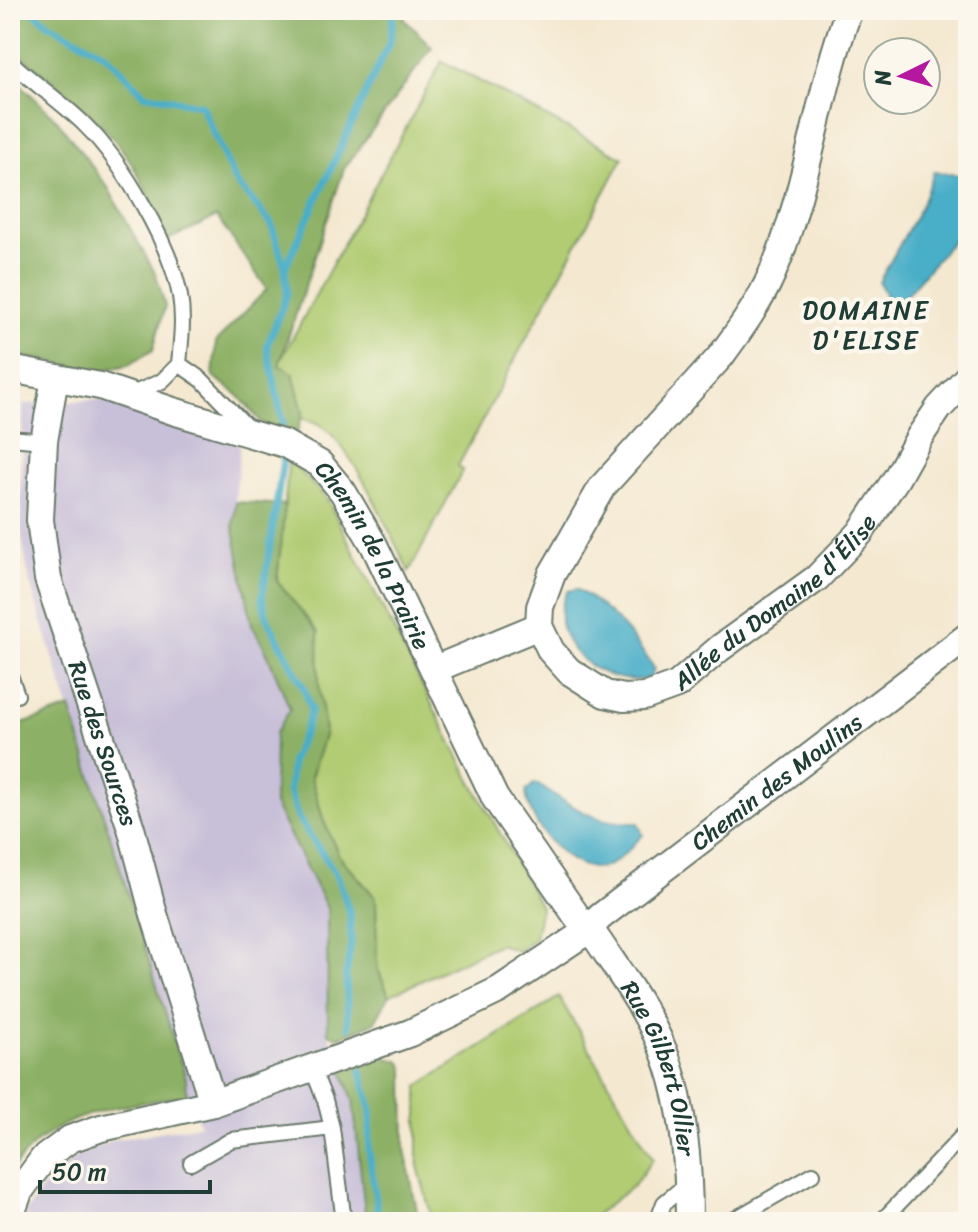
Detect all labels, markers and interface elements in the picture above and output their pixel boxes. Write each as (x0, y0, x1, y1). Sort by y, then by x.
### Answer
north arrow (862, 36, 942, 116)
text: N (862, 68, 903, 88)
district label: DOMAINE D'ELISE (802, 287, 930, 363)
street label: Chemin de la Prairie (304, 451, 442, 657)
street label: Allée du Domaine d'Élise (662, 505, 888, 702)
street label: Rue des Sources (56, 655, 150, 832)
street label: Chemin des Moulins (681, 702, 872, 862)
street label: Rue Gilbert Ollier (609, 972, 707, 1160)
scale bar (40, 1144, 210, 1194)
text: 50 m (52, 1151, 107, 1193)

